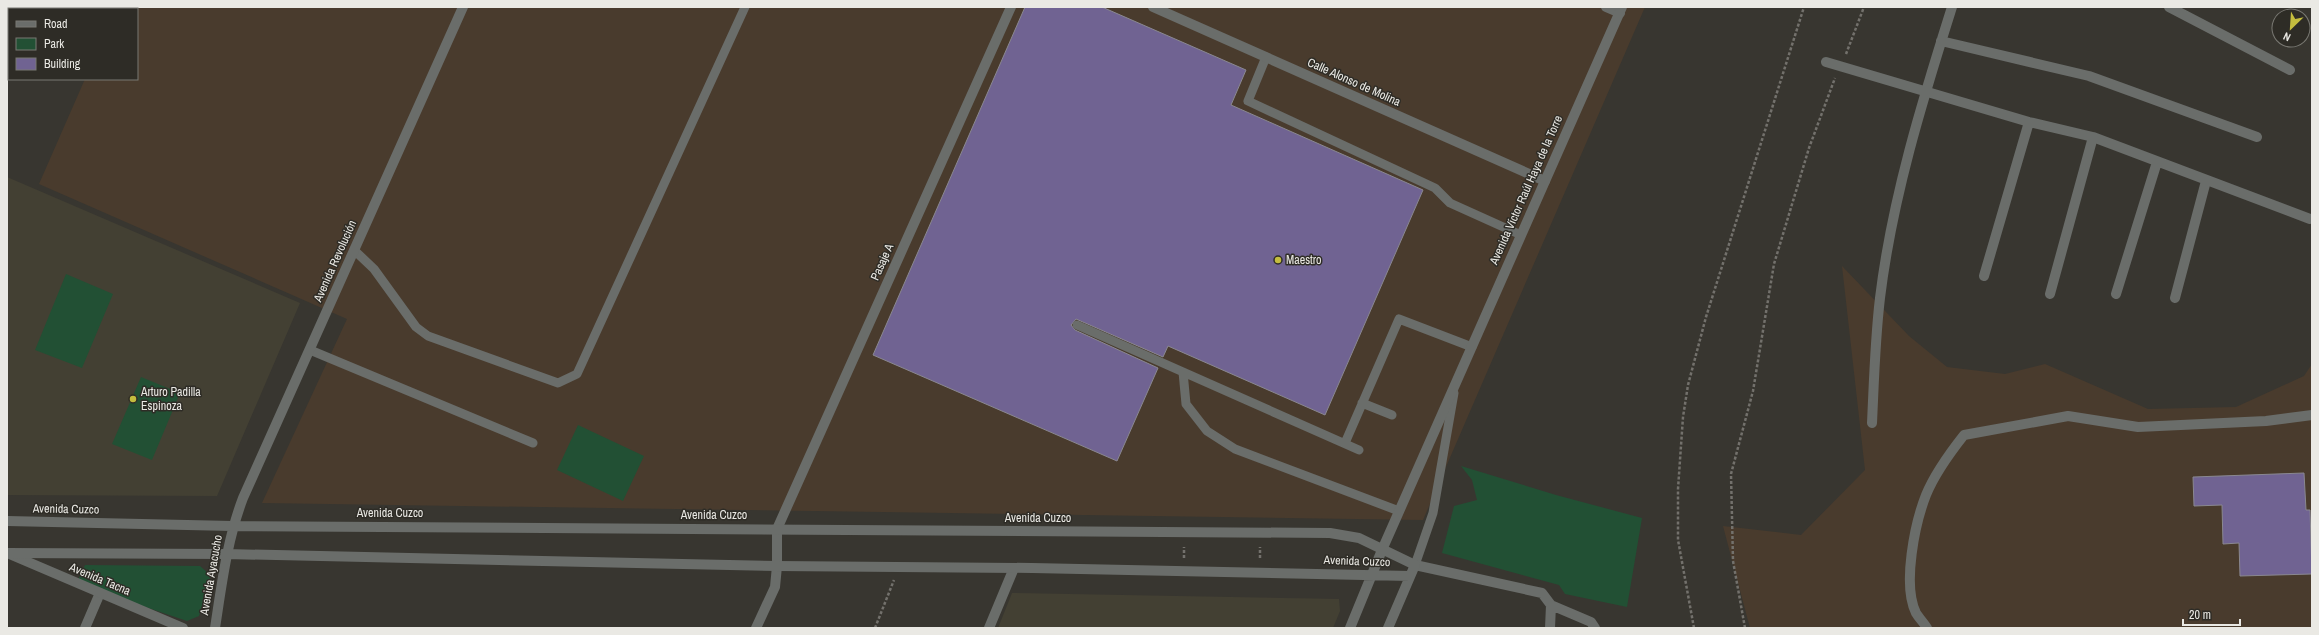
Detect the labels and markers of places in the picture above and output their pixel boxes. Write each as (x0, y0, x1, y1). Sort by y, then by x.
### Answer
place label: Maestro (1286, 252, 1322, 268)
marker: Maestro (1273, 255, 1283, 265)
place label: Arturo Padilla Espinoza (140, 384, 201, 414)
marker: Arturo Padilla Espinoza (128, 394, 138, 404)

